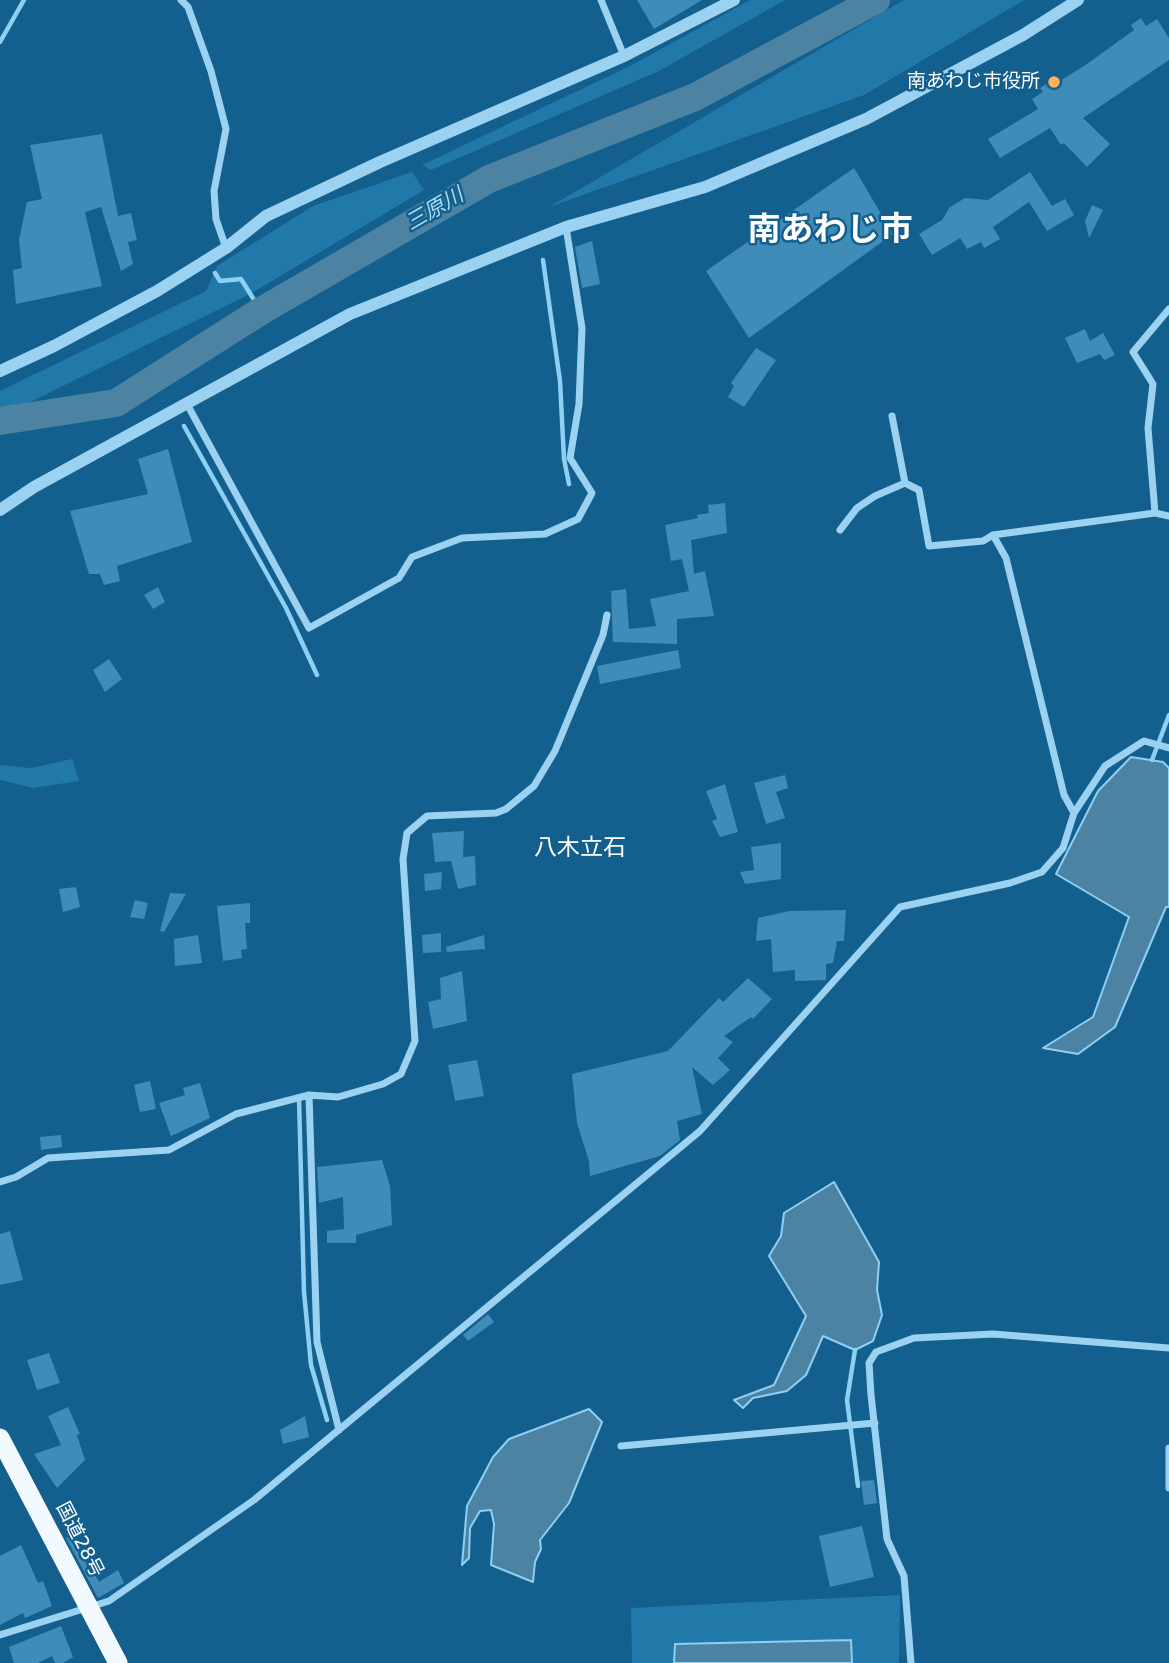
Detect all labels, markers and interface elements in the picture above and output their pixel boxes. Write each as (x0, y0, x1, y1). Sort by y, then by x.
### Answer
place label: 南あわじ市役所 (907, 71, 1040, 93)
marker: 南あわじ市役所 (1046, 74, 1062, 90)
water label: 三原川 (401, 183, 469, 237)
district label: 南あわじ市 (748, 211, 912, 251)
district label: 八木立石 (534, 835, 626, 863)
street label: 国道28号 (50, 1499, 108, 1581)

